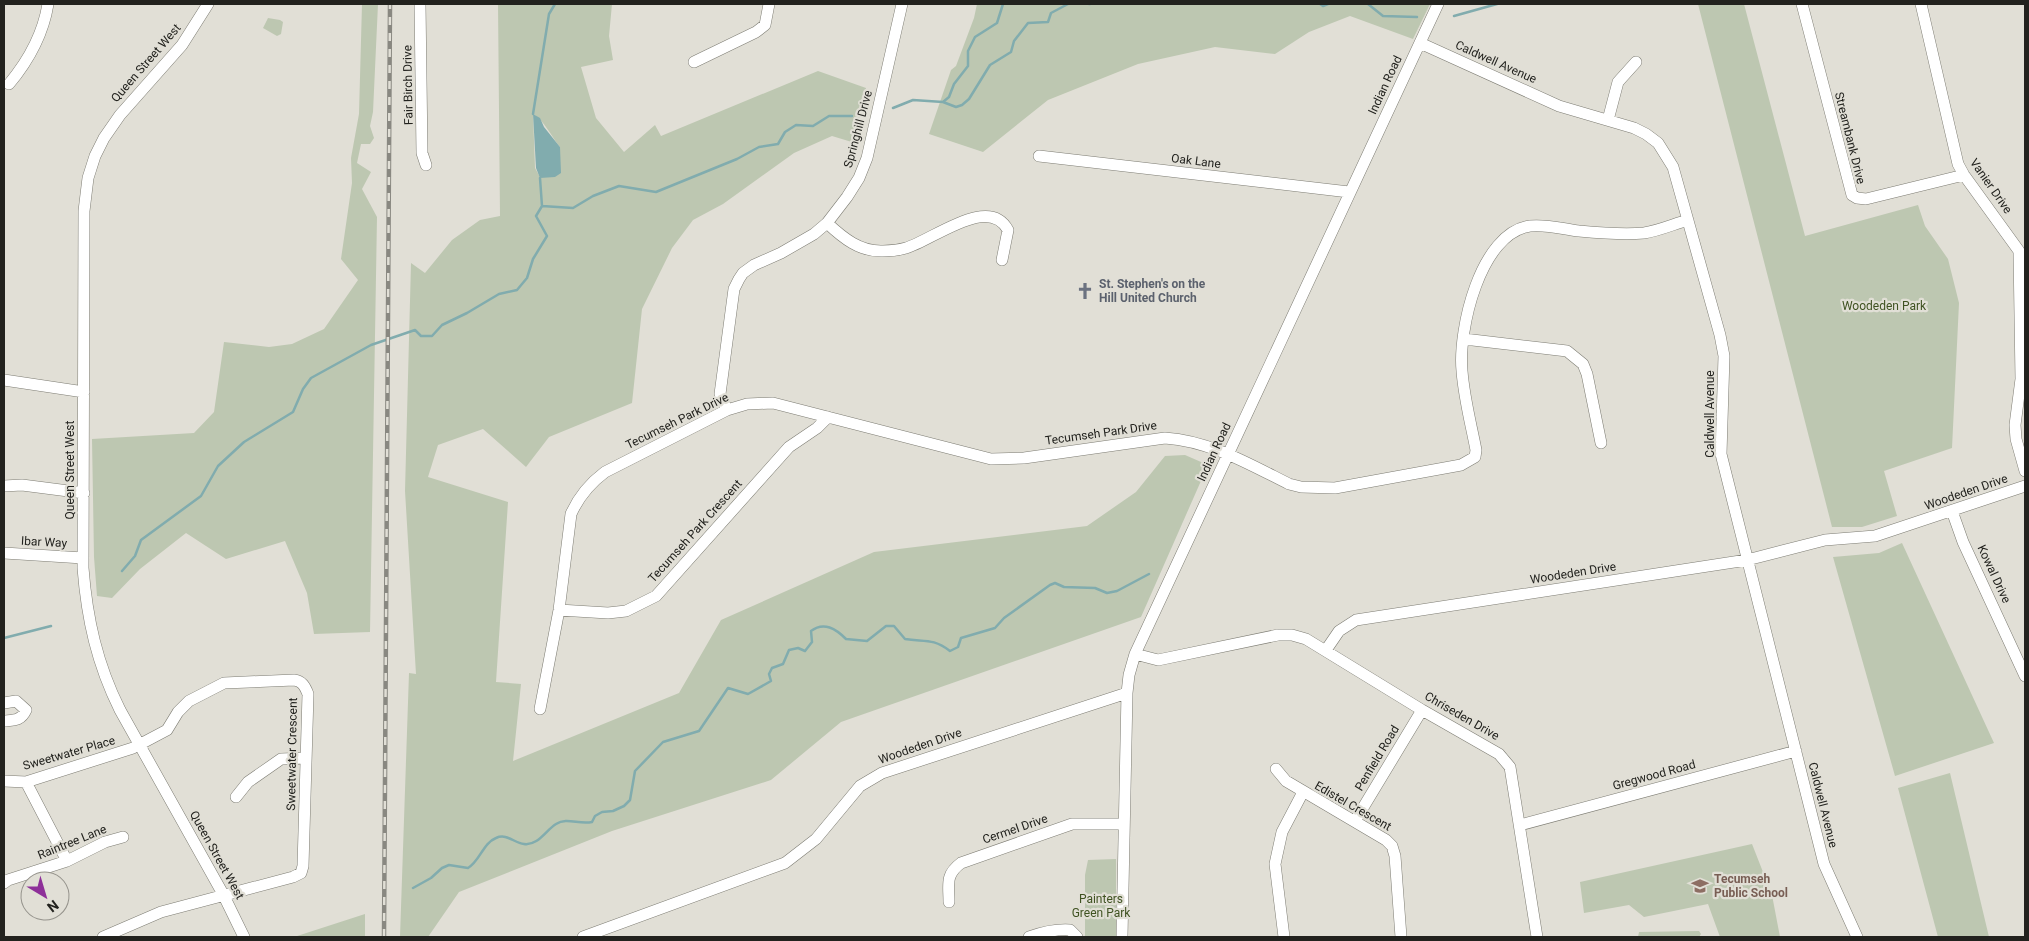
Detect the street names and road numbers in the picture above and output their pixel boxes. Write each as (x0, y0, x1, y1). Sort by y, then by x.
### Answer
street label: Queen Street West (108, 21, 184, 105)
street label: Caldwell Avenue (1453, 38, 1539, 86)
street label: Fair Birch Drive (400, 45, 416, 125)
street label: Indian Road (1365, 53, 1405, 117)
street label: Springhill Drive (841, 89, 875, 169)
street label: Streambank Drive (1832, 91, 1868, 185)
street label: Oak Lane (1170, 151, 1222, 171)
street label: Vanier Drive (1967, 156, 2015, 216)
street label: Caldwell Avenue (1703, 370, 1717, 458)
street label: Tecumseh Park Drive (623, 390, 731, 452)
street label: Tecumseh Park Drive (1044, 418, 1158, 448)
street label: Indian Road (1194, 420, 1234, 484)
street label: Queen Street West (63, 421, 77, 519)
street label: Woodeden Drive (1923, 471, 2009, 513)
street label: Tecumseh Park Crescent (645, 477, 745, 585)
street label: Ibar Way (21, 534, 68, 550)
street label: Kowal Drive (1974, 543, 2014, 605)
street label: Woodeden Drive (1529, 559, 1617, 587)
street label: Chriseden Drive (1422, 689, 1502, 743)
street label: Sweetwater Crescent (284, 697, 300, 811)
street label: Penfield Road (1352, 723, 1402, 793)
street label: Woodeden Drive (877, 725, 963, 767)
street label: Sweetwater Place (21, 733, 117, 773)
street label: Gregwood Road (1611, 757, 1697, 793)
street label: Caldwell Avenue (1806, 761, 1840, 849)
street label: Edistel Crescent (1312, 778, 1394, 834)
street label: Queen Street West (187, 808, 247, 902)
street label: Cermel Drive (981, 811, 1049, 847)
street label: Raintree Lane (36, 822, 108, 862)

